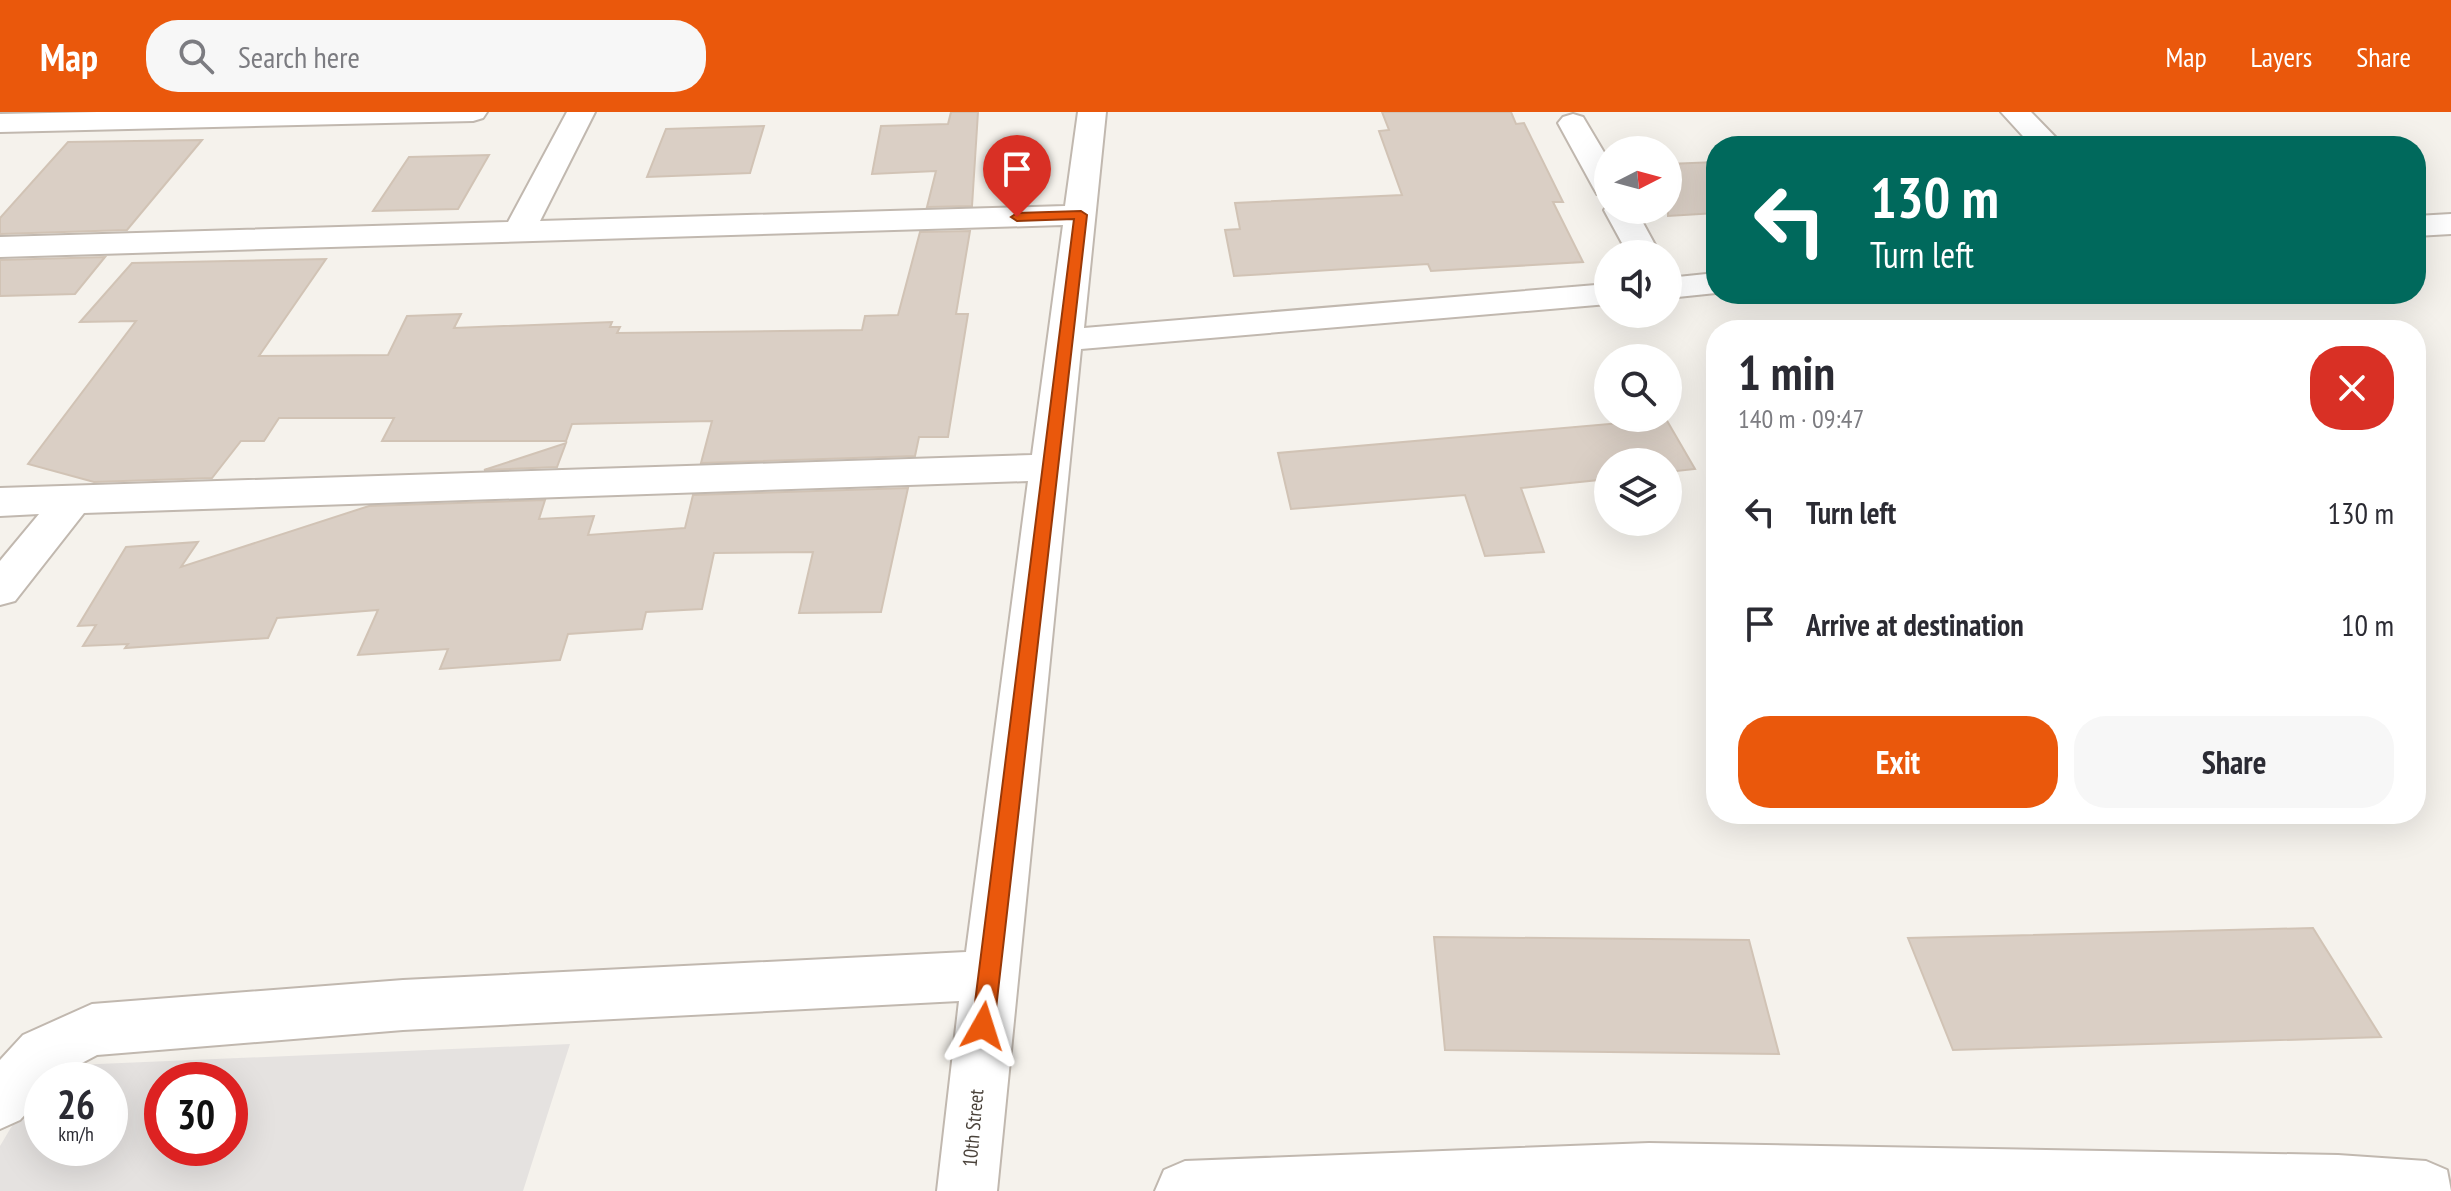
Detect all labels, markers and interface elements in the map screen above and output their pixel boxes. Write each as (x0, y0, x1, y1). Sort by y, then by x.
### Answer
search box (146, 20, 706, 92)
text: Map (40, 32, 98, 81)
icon: search (174, 34, 218, 78)
text: Search here (238, 37, 360, 76)
text: Map (2165, 38, 2207, 75)
text: Layers (2251, 38, 2312, 75)
text: Share (2356, 38, 2411, 75)
pin (983, 135, 1051, 217)
north arrow (1594, 136, 1682, 224)
map controls (1594, 136, 1682, 536)
icon: arrive (995, 147, 1039, 191)
text: 130 m (1870, 161, 1999, 233)
icon: left (1738, 168, 1842, 272)
text: Turn left (1870, 231, 1974, 278)
button: sound (1594, 240, 1682, 328)
text: 1 min (1738, 341, 1835, 403)
button: search (1594, 344, 1682, 432)
button: close (2310, 346, 2394, 430)
text: 140 m · 09:47 (1738, 402, 1864, 435)
button: layers (1594, 448, 1682, 536)
icon: left (1738, 490, 1782, 534)
text: Turn left (1806, 493, 1896, 532)
text: 130 m (2328, 493, 2394, 532)
icon: arrive (1738, 602, 1782, 646)
text: Arrive at destination (1806, 605, 2024, 644)
text: 10 m (2341, 605, 2394, 644)
button: Exit (1738, 716, 2058, 808)
button: Share (2074, 716, 2394, 808)
position arrow (941, 984, 1025, 1068)
speed limit sign: 30 (144, 1062, 248, 1166)
text: 26 (57, 1078, 95, 1130)
street label: 10th Street (957, 1088, 989, 1168)
text: km/h (58, 1121, 94, 1147)

